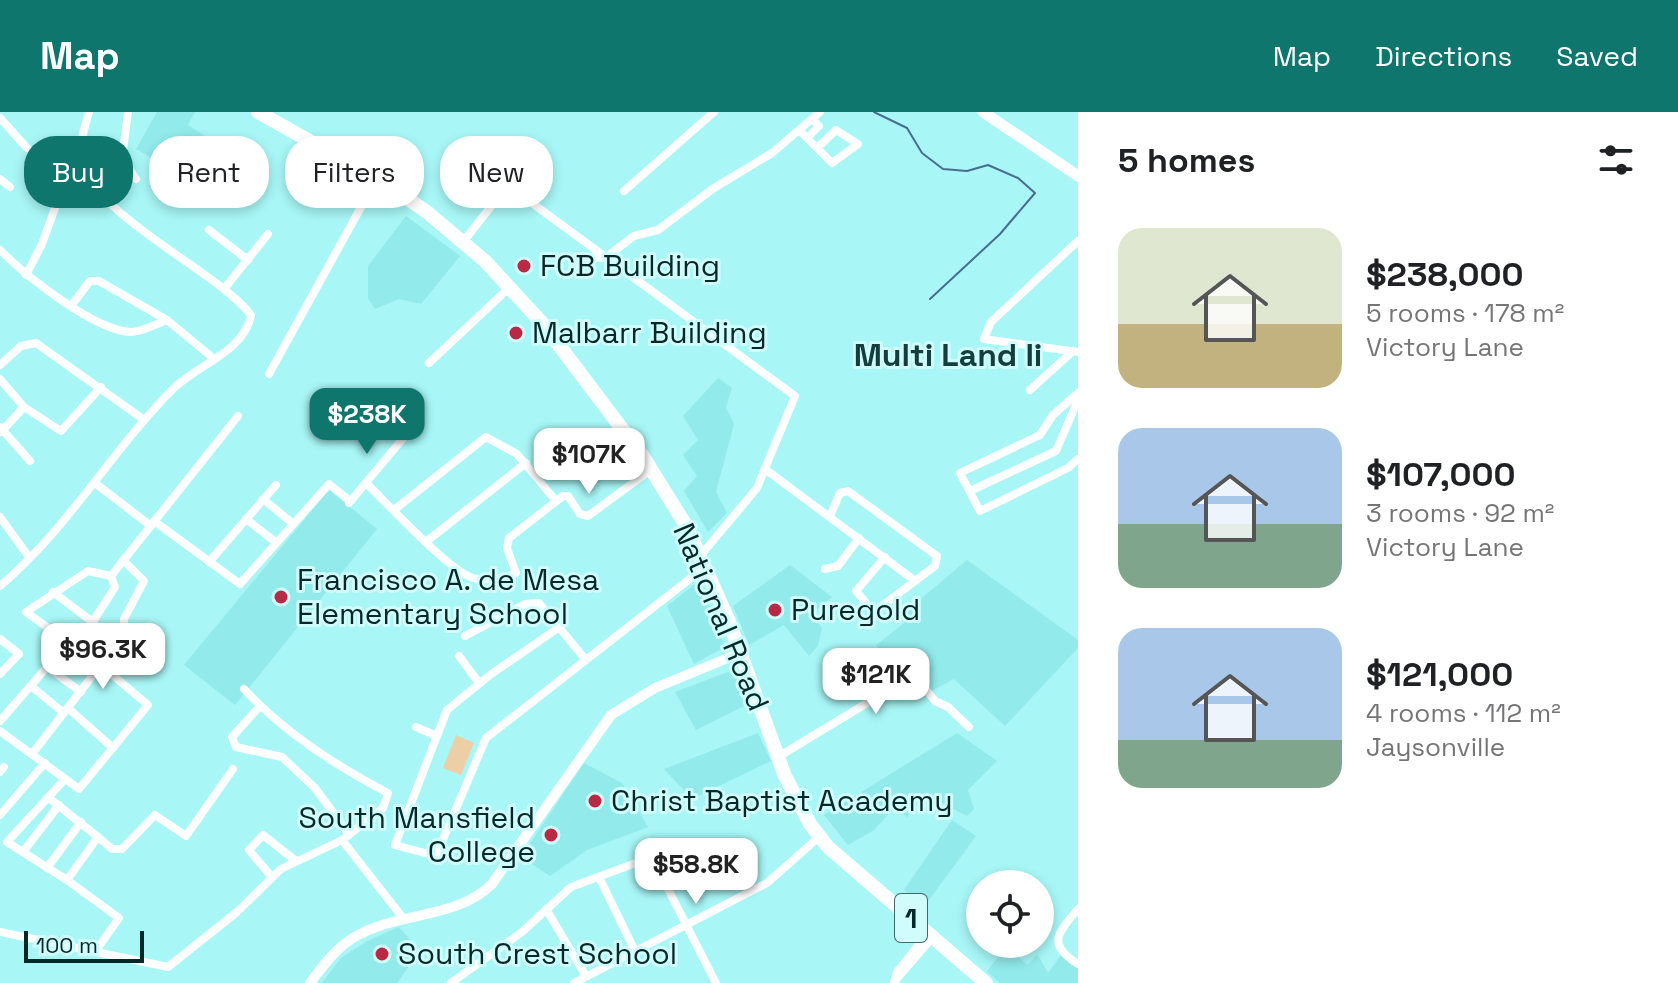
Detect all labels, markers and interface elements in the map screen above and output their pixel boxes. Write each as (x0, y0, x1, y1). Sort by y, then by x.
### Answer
text: Map (40, 32, 120, 80)
text: Map (1273, 38, 1331, 74)
text: Directions (1375, 38, 1512, 74)
text: Saved (1556, 38, 1638, 74)
chip: Buy (24, 136, 133, 208)
chip: Rent (149, 136, 269, 208)
chip: Filters (285, 136, 424, 208)
chip: New (440, 136, 553, 208)
icon: filters (1594, 138, 1638, 182)
text: 5 homes (1118, 139, 1255, 182)
place label: FCB Building (540, 246, 720, 285)
text: $238,000 (1366, 253, 1524, 296)
marker: FCB Building (515, 257, 533, 275)
icon: home (1182, 260, 1278, 356)
text: 5 rooms · 178 m² (1366, 296, 1564, 330)
place label: Malbarr Building (532, 313, 767, 352)
marker: Malbarr Building (507, 324, 525, 342)
text: Victory Lane (1366, 330, 1524, 364)
district label: Multi Land Ii (854, 335, 1042, 375)
pin: $238K (311, 388, 423, 456)
text: $238K (328, 397, 406, 431)
pin: $107K (533, 428, 645, 496)
text: $107K (552, 437, 626, 471)
text: $107,000 (1366, 453, 1516, 496)
icon: home (1182, 460, 1278, 556)
text: 3 rooms · 92 m² (1366, 496, 1554, 530)
street label: National Road (664, 517, 779, 717)
text: Victory Lane (1366, 530, 1524, 564)
place label: Francisco A. de Mesa Elementary School (297, 560, 599, 633)
marker: Francisco A. de Mesa Elementary School (272, 588, 290, 606)
place label: Puregold (791, 590, 920, 629)
marker: Puregold (766, 601, 784, 619)
pin: $96.3K (38, 623, 168, 691)
text: $96.3K (59, 632, 147, 666)
pin: $121K (820, 648, 932, 716)
text: $121,000 (1366, 653, 1513, 696)
text: $121K (841, 657, 911, 691)
icon: home (1182, 660, 1278, 756)
text: 4 rooms · 112 m² (1366, 696, 1561, 730)
text: Jaysonville (1366, 730, 1505, 764)
place label: Christ Baptist Academy (611, 781, 953, 820)
marker: Christ Baptist Academy (586, 792, 604, 810)
place label: South Mansfield College (298, 798, 535, 871)
marker: South Mansfield College (542, 826, 560, 844)
pin: $58.8K (631, 838, 761, 906)
text: $58.8K (653, 847, 739, 881)
map controls (966, 870, 1054, 958)
button: locate (966, 870, 1054, 958)
road number: 1 (895, 894, 927, 942)
scale bar (24, 927, 144, 963)
text: 100 m (36, 931, 98, 959)
place label: South Crest School (398, 934, 677, 973)
marker: South Crest School (373, 945, 391, 963)

